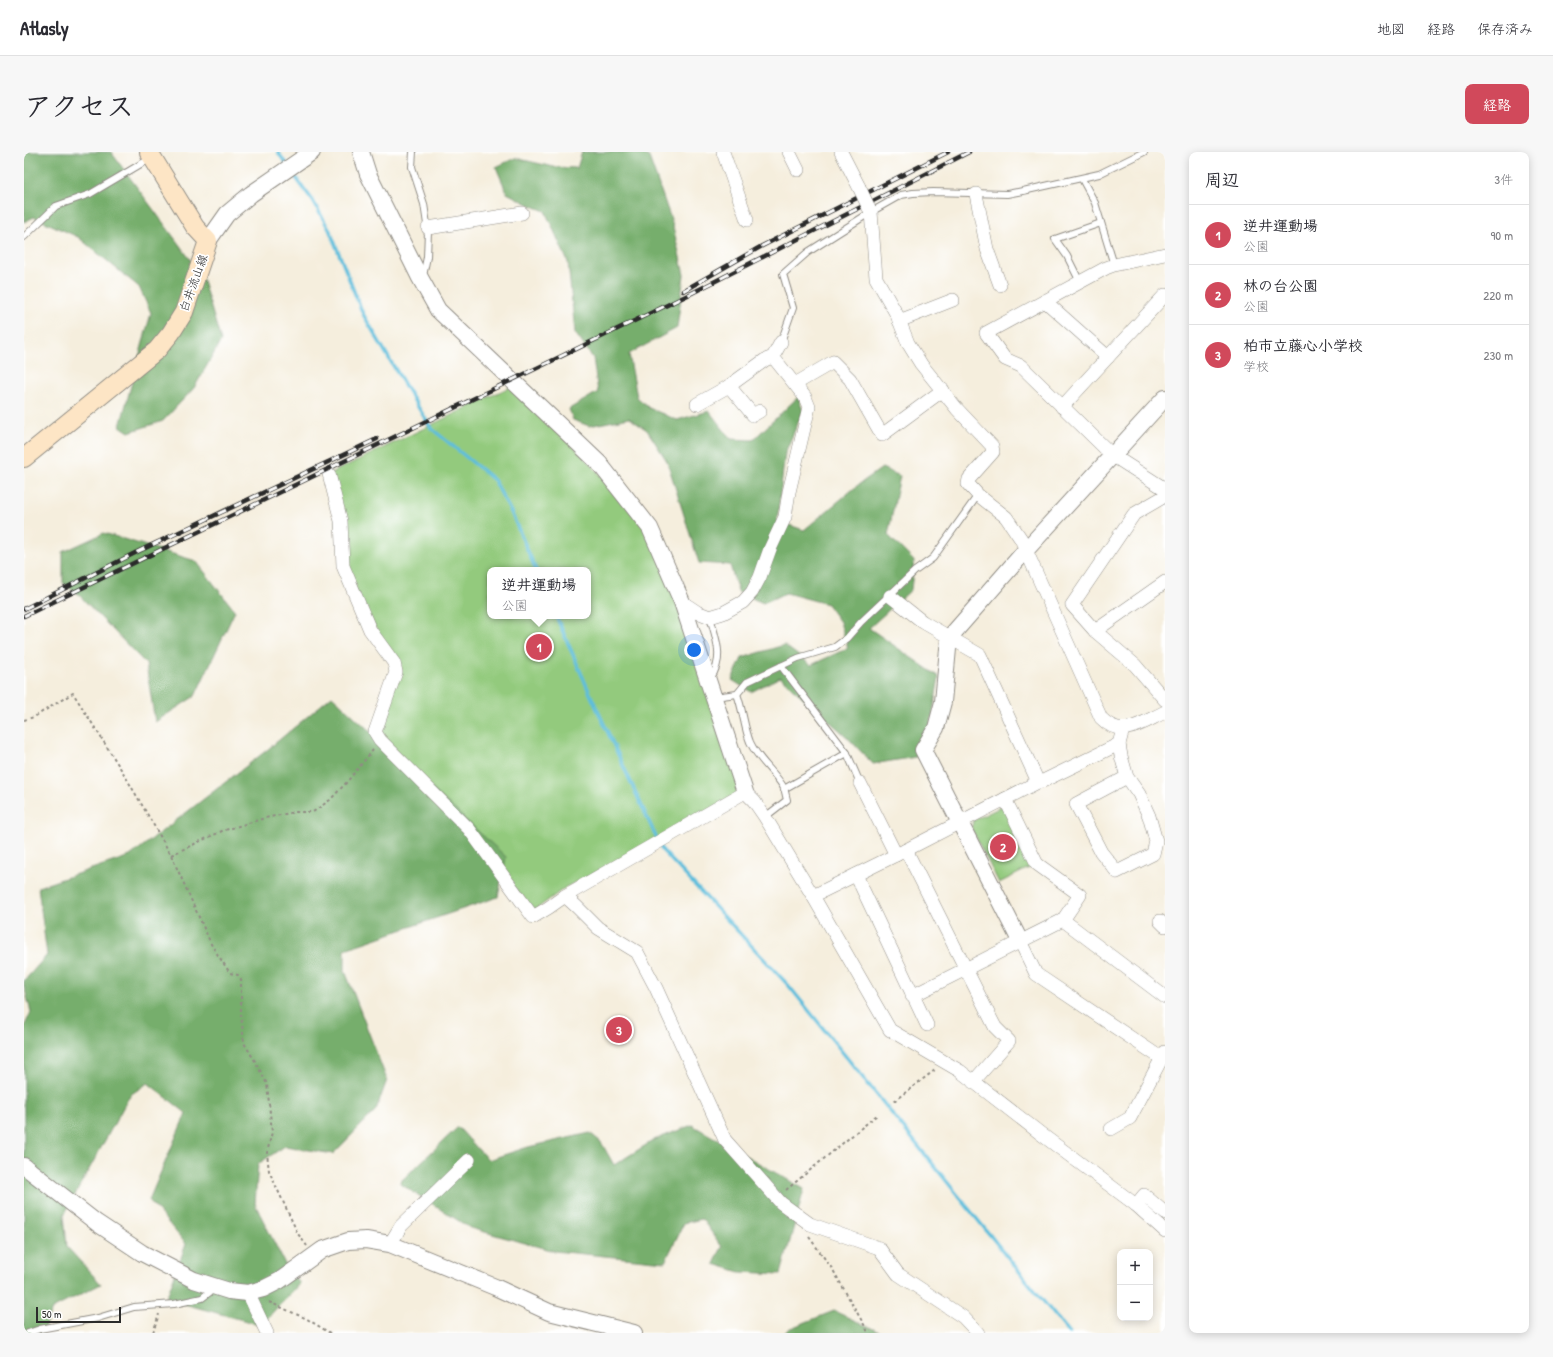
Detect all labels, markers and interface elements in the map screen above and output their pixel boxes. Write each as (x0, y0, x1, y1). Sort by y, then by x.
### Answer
text: Atlasly (20, 15, 69, 41)
text: 地図 (1377, 19, 1405, 38)
text: 経路 (1427, 19, 1455, 38)
text: 保存済み (1477, 19, 1533, 38)
button: 経路 (1465, 84, 1529, 124)
text: アクセス (24, 87, 134, 125)
text: 周辺 (1205, 168, 1239, 191)
text: 3件 (1494, 170, 1513, 188)
text: 逆井運動場 (1243, 215, 1318, 236)
text: 1 (1216, 226, 1220, 244)
text: 90 m (1491, 226, 1513, 244)
text: 公園 (1243, 237, 1269, 255)
street label: 白井流山線 (175, 252, 211, 314)
text: 林の台公園 (1243, 275, 1318, 296)
text: 2 (1215, 286, 1221, 304)
text: 220 m (1483, 286, 1513, 304)
text: 公園 (1243, 297, 1269, 315)
text: 柏市立藤心小学校 (1243, 335, 1363, 356)
text: 3 (1215, 346, 1221, 364)
text: 230 m (1483, 346, 1513, 364)
text: 学校 (1243, 357, 1269, 375)
popup (487, 567, 591, 619)
text: 逆井運動場 (501, 574, 577, 595)
text: 公園 (501, 596, 528, 614)
pin: 1 (526, 632, 552, 662)
your location (684, 640, 704, 660)
pin: 2 (990, 832, 1016, 862)
pin: 3 (606, 1015, 632, 1045)
map controls (1117, 1249, 1153, 1321)
button: + (1117, 1249, 1153, 1285)
button: − (1117, 1285, 1153, 1321)
scale bar (36, 1305, 121, 1324)
text: 50 m (42, 1307, 62, 1321)

